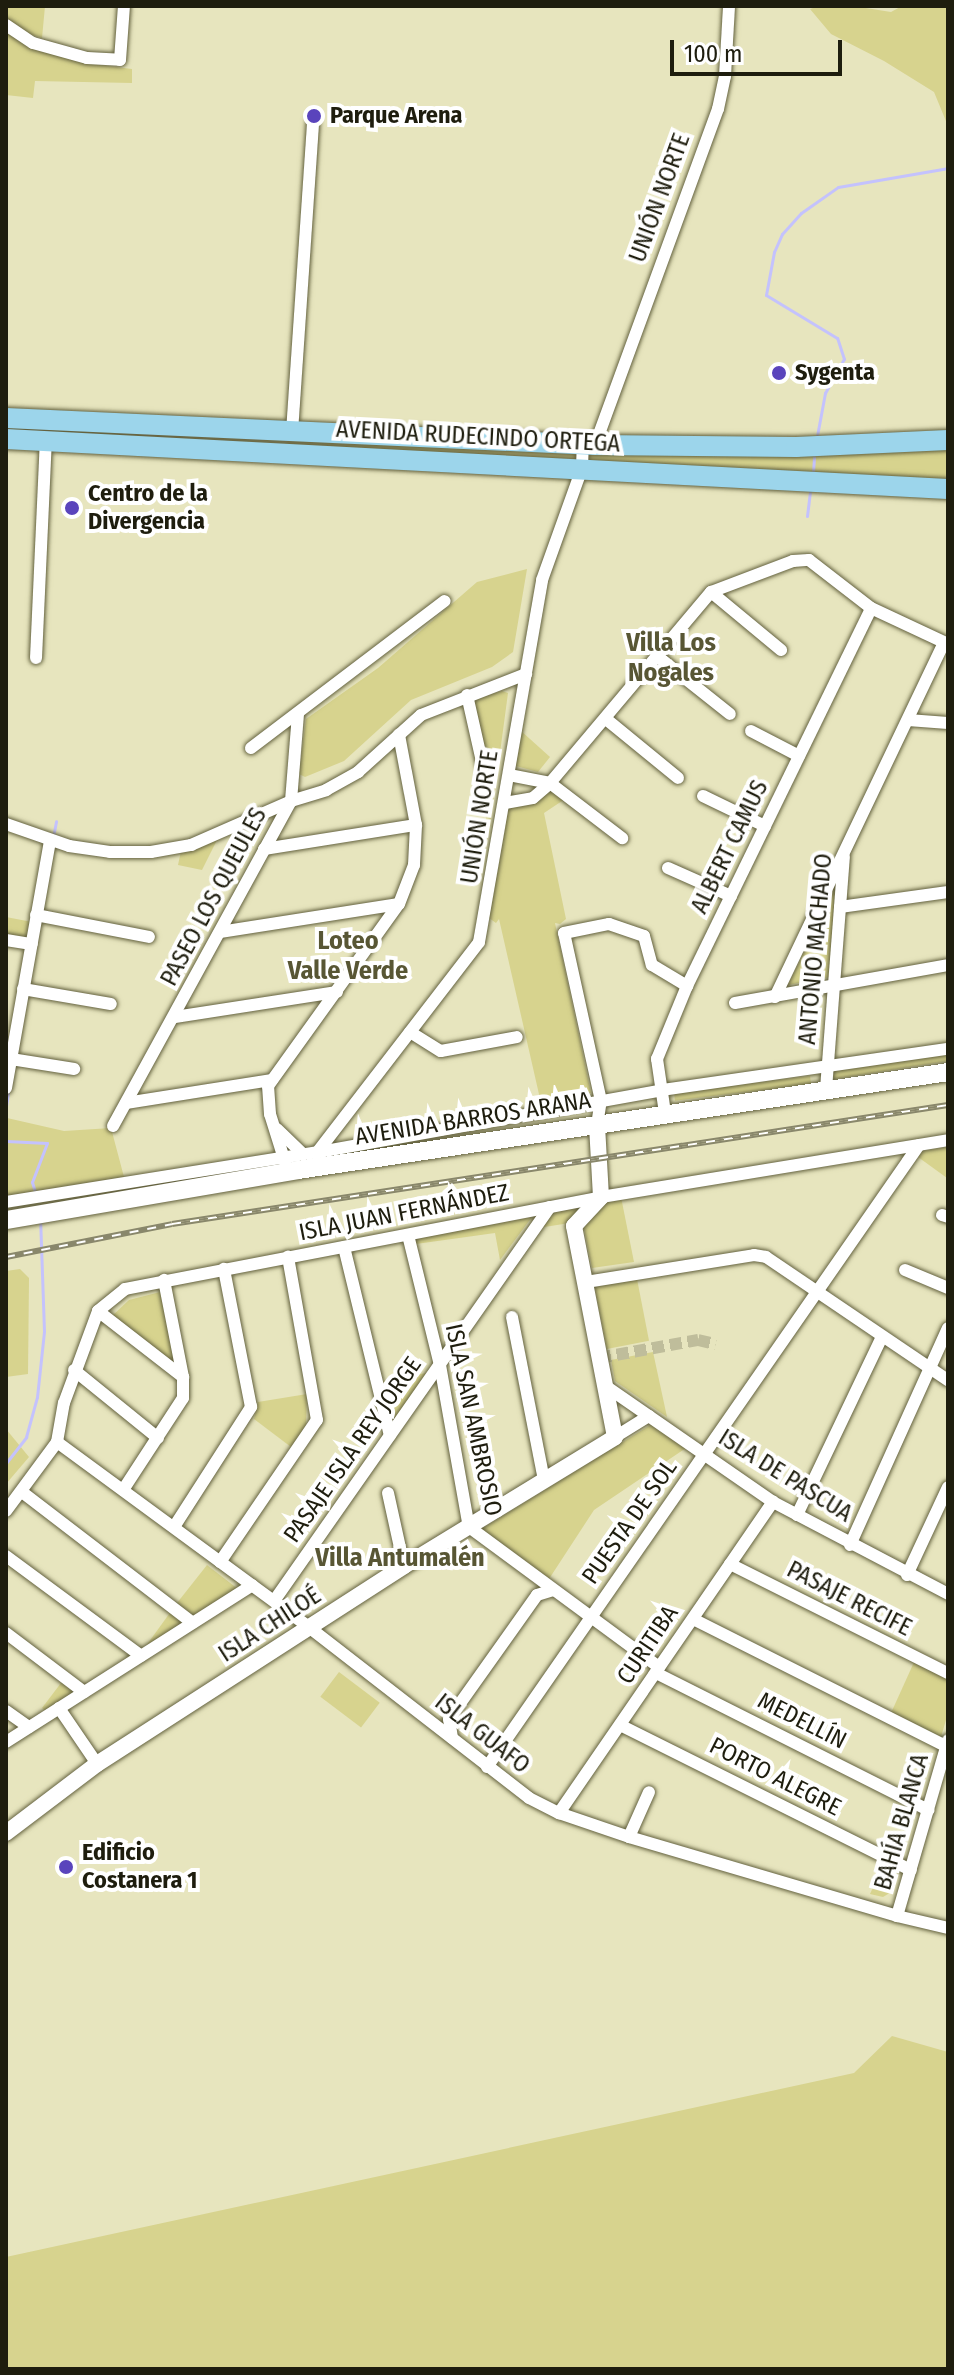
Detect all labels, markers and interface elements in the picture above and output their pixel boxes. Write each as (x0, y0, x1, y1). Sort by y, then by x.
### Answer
scale bar (674, 24, 846, 74)
text: 100 m (684, 40, 742, 68)
place label: Parque Arena (330, 102, 462, 130)
marker: Parque Arena (305, 107, 323, 125)
street label: UNIÓN NORTE (623, 130, 697, 266)
place label: Sygenta (795, 359, 875, 387)
marker: Sygenta (770, 364, 788, 382)
street label: AVENIDA RUDECINDO ORTEGA (335, 415, 621, 459)
place label: Centro de la Divergencia (88, 480, 208, 536)
marker: Centro de la Divergencia (63, 499, 81, 517)
district label: Villa Los Nogales (626, 627, 716, 688)
street label: UNIÓN NORTE (455, 748, 505, 886)
street label: ALBERT CAMUS (685, 776, 775, 918)
street label: PASEO LOS QUEULES (155, 803, 273, 991)
street label: ANTONIO MACHADO (793, 852, 839, 1046)
district label: Loteo Valle Verde (288, 925, 408, 986)
street label: AVENIDA BARROS ARANA (353, 1086, 593, 1152)
street label: ISLA JUAN FERNÁNDEZ (297, 1179, 511, 1247)
street label: ISLA SAN AMBROSIO (439, 1321, 507, 1519)
street label: PASAJE ISLA REY JORGE (278, 1352, 428, 1548)
street label: ISLA DE PASCUA (713, 1424, 857, 1528)
street label: PUESTA DE SOL (576, 1454, 684, 1590)
district label: Villa Antumalén (315, 1542, 485, 1574)
street label: PASAJE RECIFE (782, 1555, 916, 1643)
street label: ISLA CHILOÉ (214, 1581, 326, 1669)
street label: CURITIBA (611, 1600, 685, 1690)
street label: MEDELLÍN (753, 1686, 851, 1756)
street label: ISLA GUAFO (429, 1688, 535, 1780)
street label: PORTO ALEGRE (705, 1732, 845, 1822)
street label: BAHÍA BLANCA (869, 1751, 935, 1893)
place label: Edificio Costanera 1 (82, 1839, 197, 1895)
marker: Edificio Costanera 1 (57, 1858, 75, 1876)

